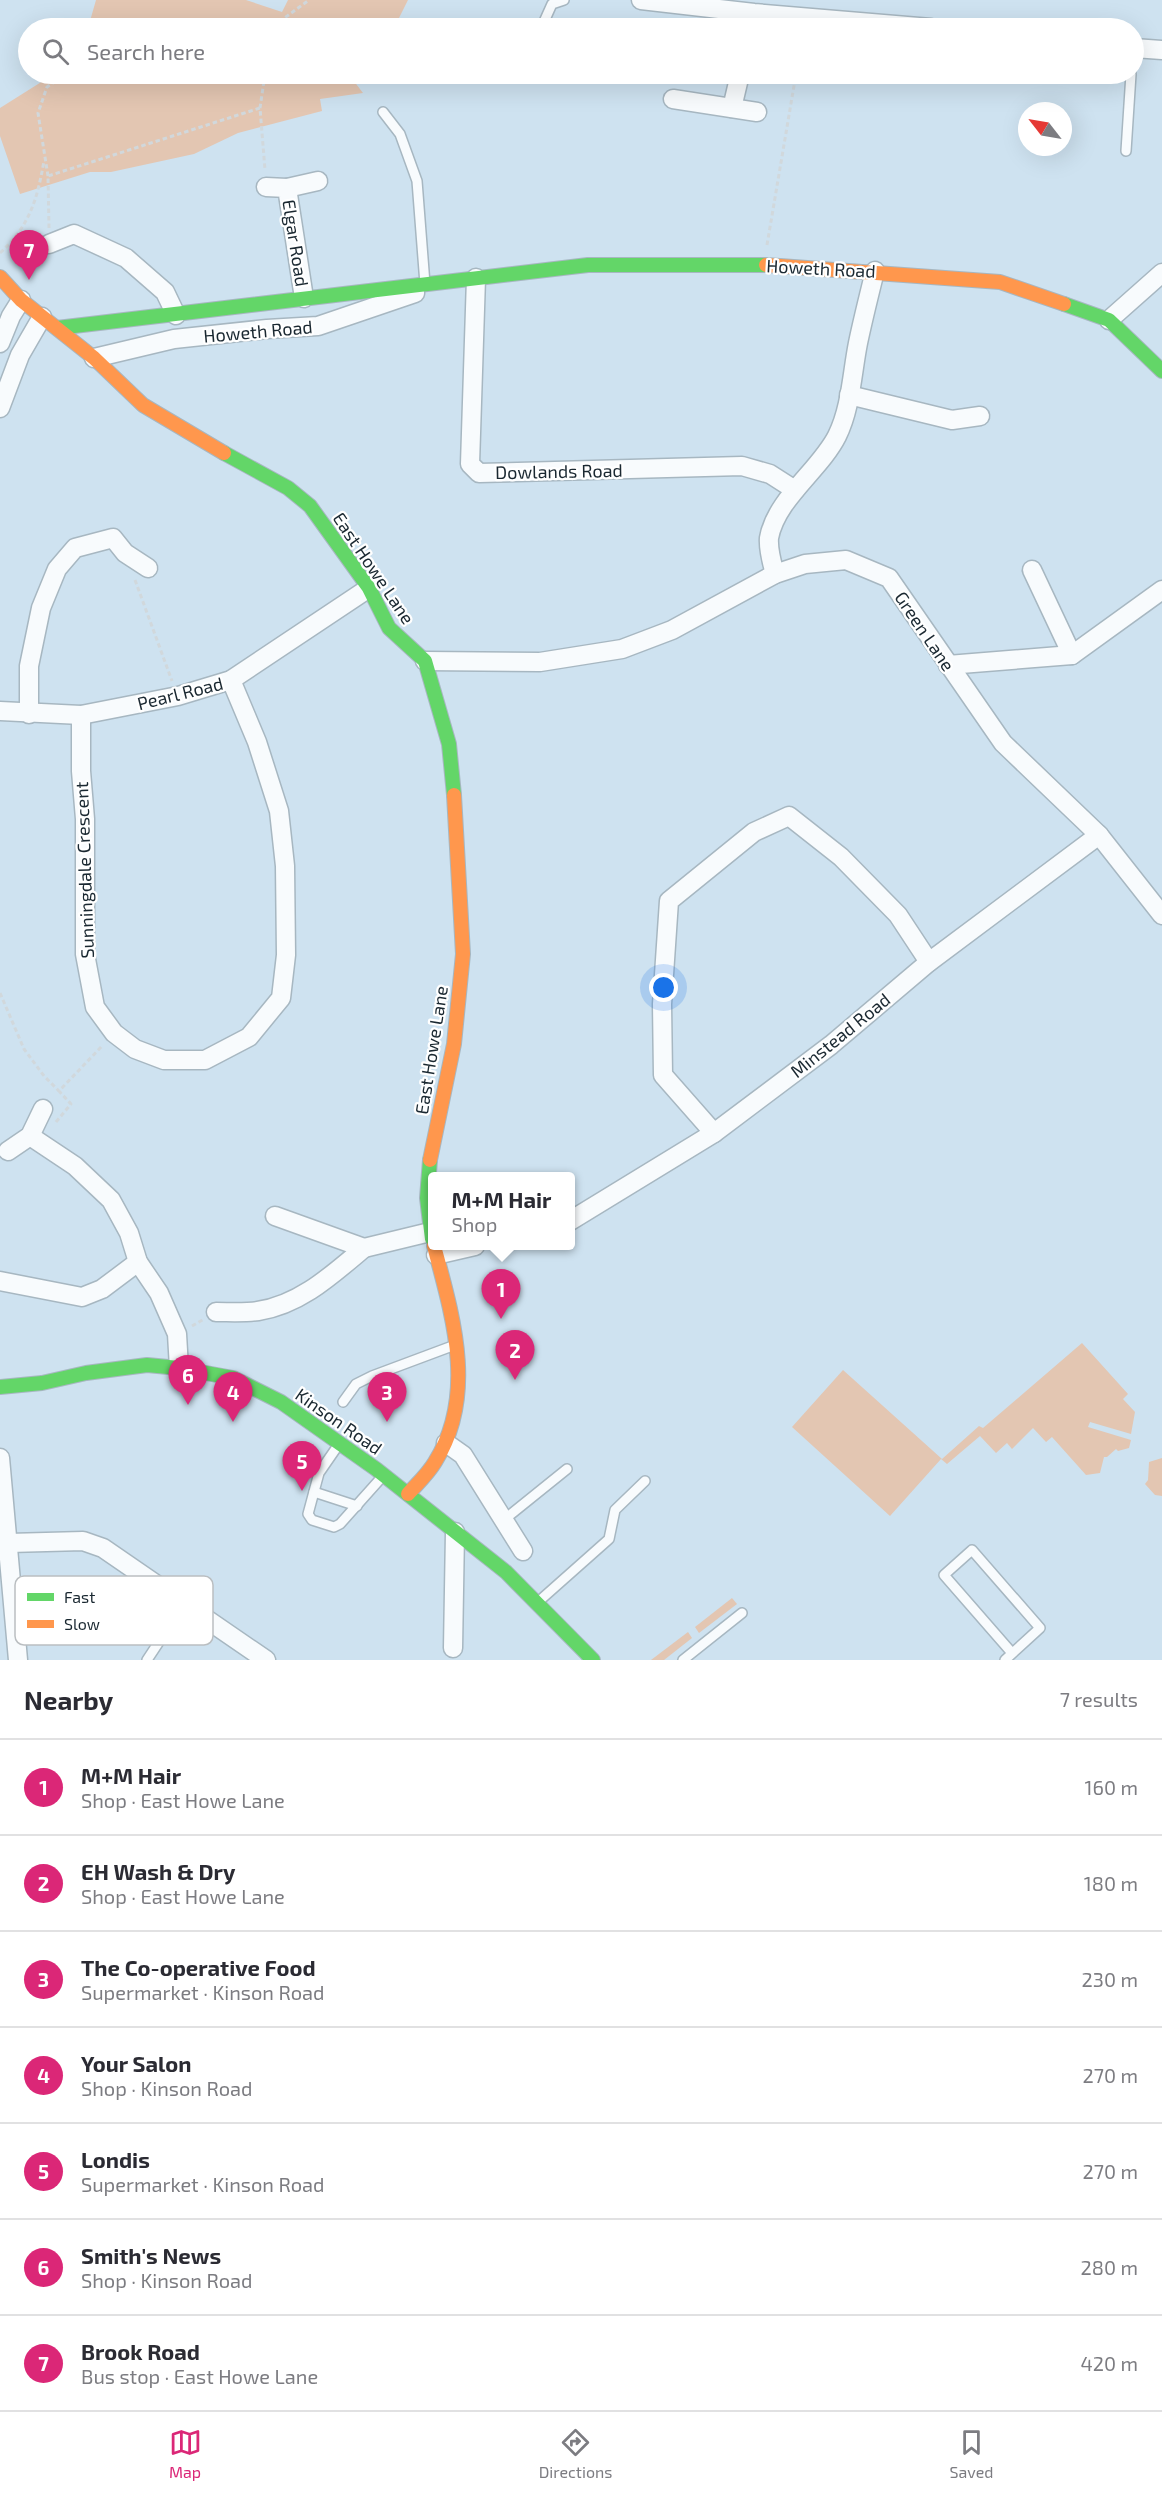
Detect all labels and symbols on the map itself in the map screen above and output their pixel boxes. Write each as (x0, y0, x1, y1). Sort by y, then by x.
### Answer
north arrow (1018, 102, 1072, 156)
street label: Elgar Road (278, 198, 314, 288)
pin: 7 (9, 230, 48, 280)
street label: Howeth Road (766, 254, 876, 282)
street label: Howeth Road (203, 315, 313, 347)
street label: Dowlands Road (495, 459, 623, 483)
street label: East Howe Lane (329, 508, 419, 628)
street label: Green Lane (890, 587, 960, 675)
street label: Pearl Road (135, 672, 225, 714)
street label: Sunningdale Crescent (70, 781, 98, 959)
your location (649, 973, 678, 1002)
street label: East Howe Lane (410, 984, 452, 1116)
street label: Minstead Road (786, 988, 894, 1082)
pin: 1 (482, 1270, 520, 1319)
pin: 2 (496, 1330, 534, 1380)
pin: 6 (168, 1356, 207, 1405)
pin: 4 (214, 1372, 252, 1422)
pin: 3 (368, 1372, 406, 1422)
street label: Kinson Road (291, 1383, 387, 1459)
pin: 5 (282, 1442, 322, 1491)
legend (15, 1576, 213, 1645)
text: Fast (64, 1587, 95, 1606)
text: Slow (64, 1614, 100, 1633)

